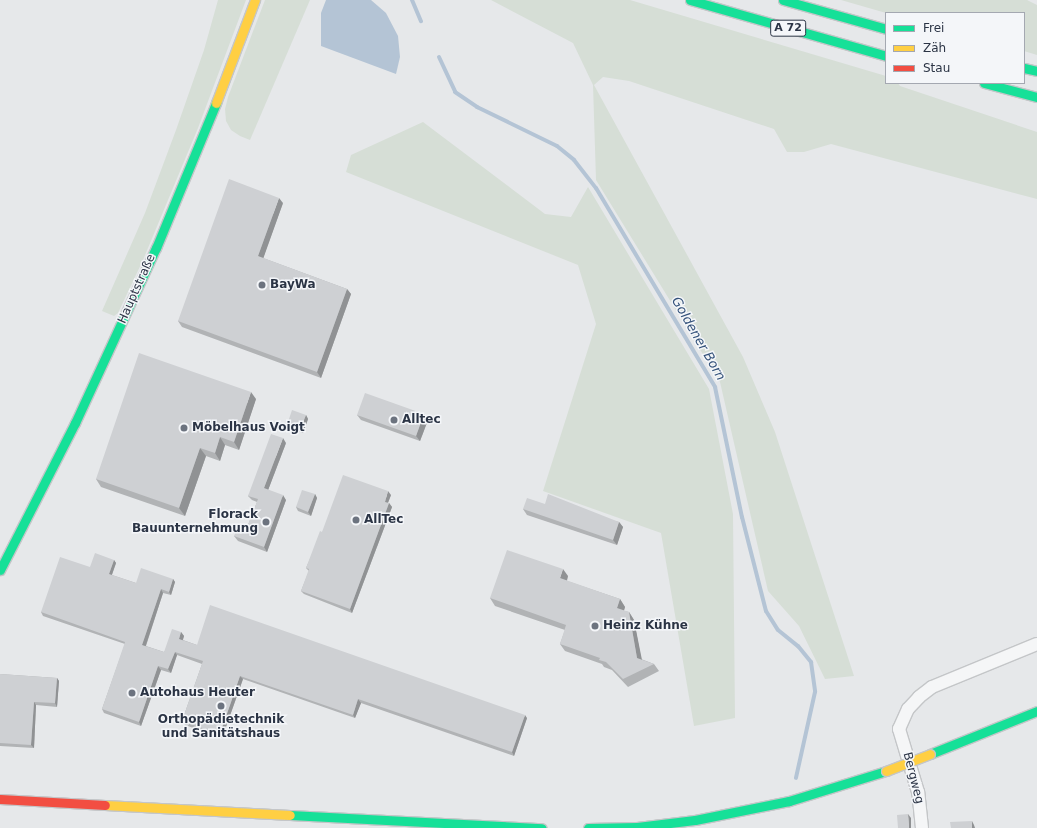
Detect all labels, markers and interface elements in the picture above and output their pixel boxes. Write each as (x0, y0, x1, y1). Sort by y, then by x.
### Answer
legend (885, 12, 1025, 84)
road number: A 72 (770, 19, 806, 37)
text: Frei (923, 21, 944, 35)
text: Zäh (923, 41, 946, 55)
text: Stau (923, 61, 950, 75)
street label: Hauptstraße (115, 252, 159, 326)
place label: BayWa (270, 278, 316, 292)
marker: BayWa (257, 280, 267, 290)
water label: Goldener Born (668, 294, 728, 384)
place label: Alltec (402, 413, 441, 427)
marker: Alltec (389, 415, 399, 425)
place label: Möbelhaus Voigt (192, 421, 305, 435)
marker: Möbelhaus Voigt (179, 423, 189, 433)
place label: Florack Bauunternehmung (132, 508, 258, 536)
place label: AllTec (364, 513, 403, 527)
marker: AllTec (351, 515, 361, 525)
marker: Florack Bauunternehmung (261, 517, 271, 527)
place label: Heinz Kühne (603, 619, 688, 633)
marker: Heinz Kühne (590, 621, 600, 631)
place label: Autohaus Heuter (140, 686, 255, 700)
marker: Autohaus Heuter (127, 688, 137, 698)
marker: Orthopädietechnik und Sanitätshaus (216, 701, 226, 711)
place label: Orthopädietechnik und Sanitätshaus (158, 713, 284, 741)
street label: Bergweg (900, 751, 926, 805)

